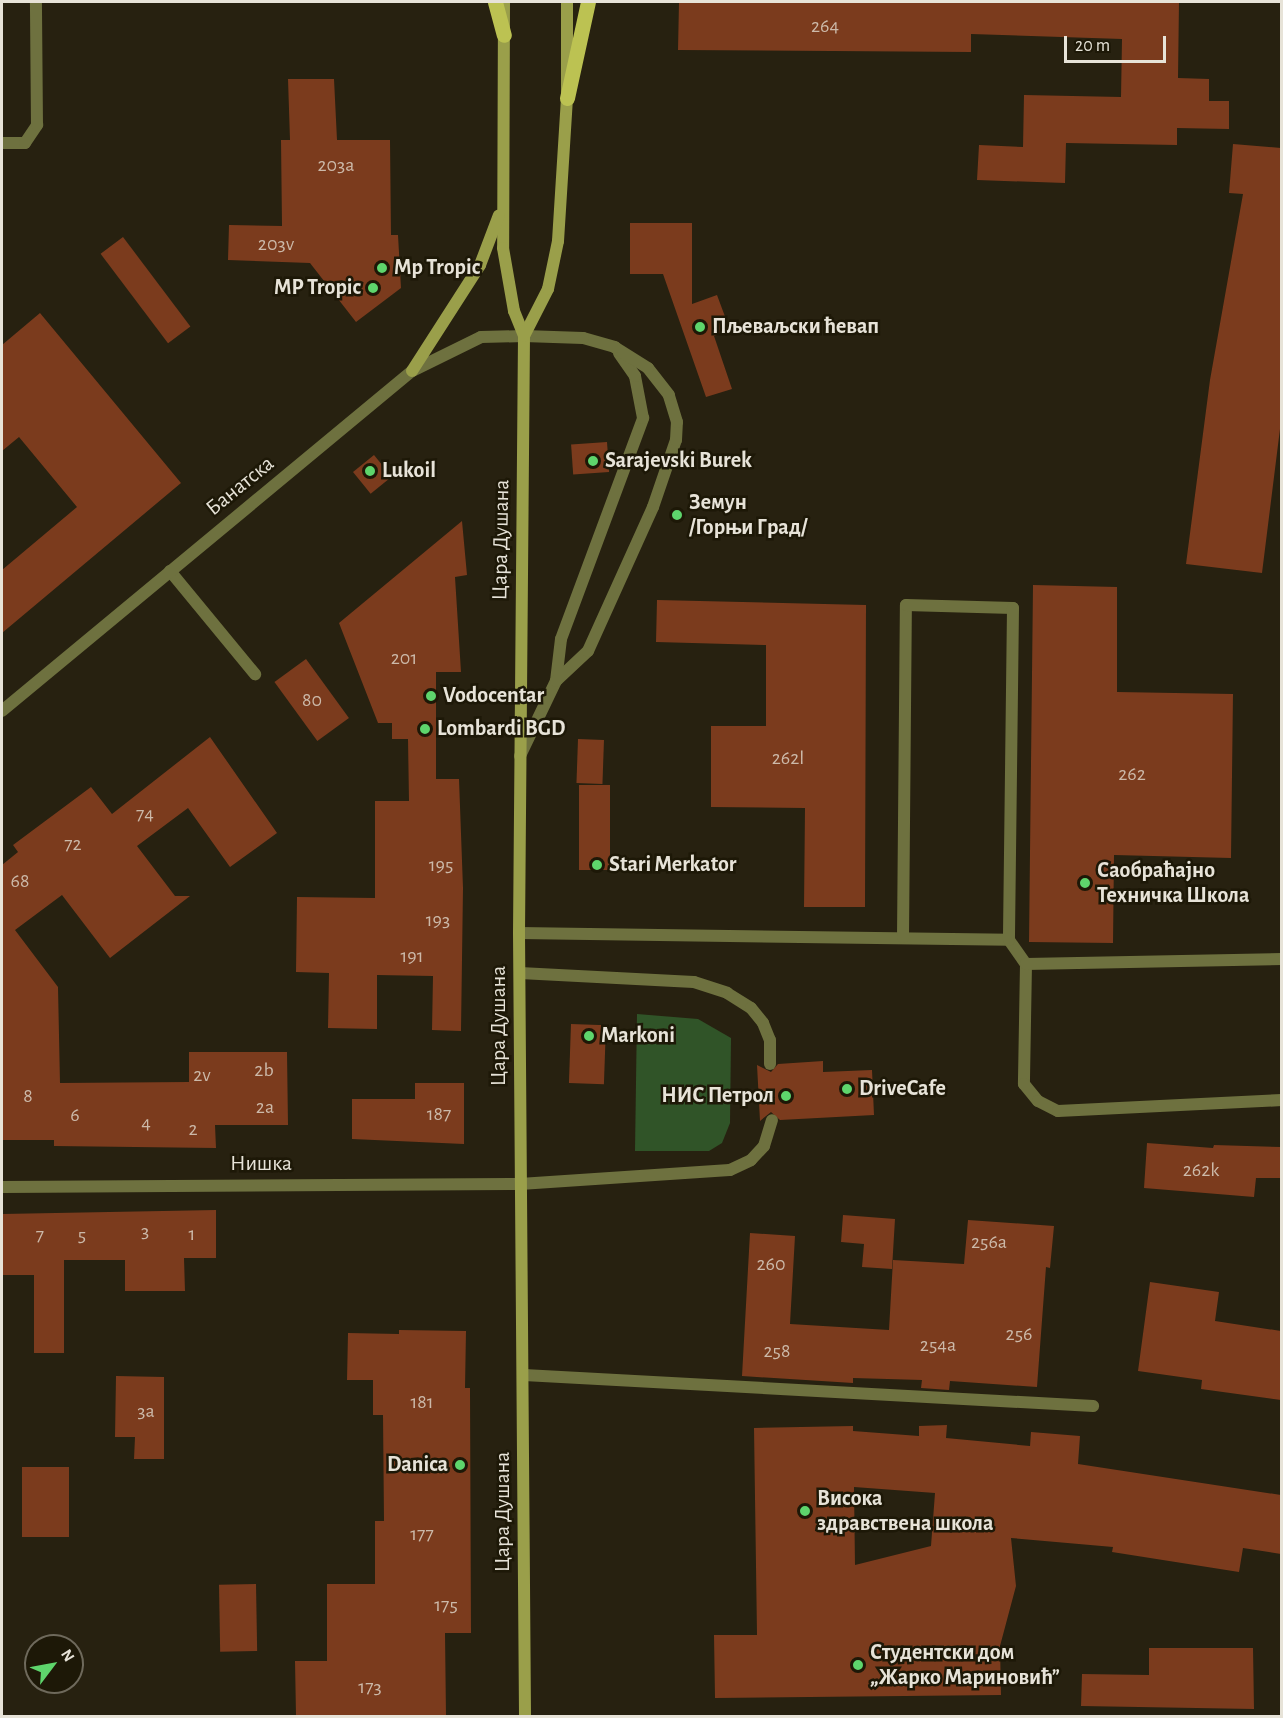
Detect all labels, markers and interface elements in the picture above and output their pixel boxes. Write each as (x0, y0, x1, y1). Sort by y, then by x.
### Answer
house number: 264 (811, 14, 839, 38)
scale bar (1067, 24, 1169, 62)
text: 20 m (1075, 37, 1110, 55)
house number: 203a (317, 153, 355, 177)
house number: 203v (258, 232, 294, 256)
place label: Mp Tropic (394, 255, 480, 281)
marker: Mp Tropic (375, 261, 389, 275)
place label: MP Tropic (274, 275, 361, 301)
marker: MP Tropic (366, 281, 380, 295)
place label: Пљеваљски ћевап (712, 314, 879, 340)
marker: Пљеваљски ћевап (693, 320, 707, 334)
place label: Sarajevski Burek (605, 448, 752, 474)
street label: Банатска (201, 451, 279, 521)
marker: Sarajevski Burek (586, 454, 600, 468)
place label: Lukoil (382, 458, 436, 484)
marker: Lukoil (363, 464, 377, 478)
street label: Цара Душана (487, 479, 515, 601)
place label: Земун /Горњи Град/ (689, 489, 807, 540)
marker: Земун /Горњи Град/ (670, 508, 684, 522)
house number: 201 (391, 646, 417, 670)
place label: Vodocentar (443, 683, 544, 709)
house number: 80 (302, 688, 322, 712)
marker: Vodocentar (424, 689, 438, 703)
place label: Lombardi BGD (437, 716, 565, 742)
marker: Lombardi BGD (418, 722, 432, 736)
house number: 262l (772, 746, 804, 770)
house number: 262 (1118, 762, 1146, 786)
house number: 74 (136, 802, 154, 826)
house number: 72 (64, 832, 82, 856)
place label: Stari Merkator (609, 852, 736, 878)
house number: 195 (429, 853, 453, 877)
place label: Саобраћајно Техничка Школа (1097, 857, 1249, 908)
marker: Stari Merkator (590, 858, 604, 872)
house number: 68 (11, 869, 29, 893)
marker: Саобраћајно Техничка Школа (1078, 876, 1092, 890)
house number: 193 (426, 908, 450, 932)
house number: 191 (400, 944, 424, 968)
street label: Цара Душана (486, 966, 512, 1086)
place label: Markoni (601, 1023, 675, 1049)
marker: Markoni (582, 1029, 596, 1043)
house number: 2b (254, 1058, 274, 1082)
house number: 2v (193, 1063, 211, 1087)
place label: DriveCafe (859, 1076, 946, 1102)
marker: DriveCafe (840, 1082, 854, 1096)
place label: НИС Петрол (661, 1083, 774, 1109)
house number: 8 (23, 1084, 33, 1108)
marker: НИС Петрол (779, 1089, 793, 1103)
house number: 2a (256, 1095, 274, 1119)
house number: 187 (427, 1102, 451, 1126)
house number: 6 (70, 1103, 80, 1127)
house number: 4 (141, 1111, 151, 1135)
house number: 2 (188, 1117, 198, 1141)
street label: Нишка (230, 1151, 292, 1177)
house number: 262k (1183, 1158, 1219, 1182)
house number: 3 (141, 1219, 149, 1243)
house number: 1 (189, 1222, 195, 1246)
house number: 7 (36, 1223, 44, 1247)
house number: 5 (78, 1223, 86, 1247)
house number: 256a (971, 1230, 1007, 1254)
house number: 260 (756, 1252, 786, 1276)
house number: 256 (1006, 1322, 1032, 1346)
house number: 254a (920, 1333, 956, 1357)
house number: 258 (764, 1339, 790, 1363)
house number: 181 (410, 1390, 434, 1414)
house number: 3a (137, 1399, 155, 1423)
place label: Danica (387, 1452, 448, 1478)
street label: Цара Душана (490, 1452, 516, 1572)
marker: Danica (453, 1458, 467, 1472)
place label: Висока здравствена школа (817, 1485, 993, 1536)
marker: Висока здравствена школа (798, 1504, 812, 1518)
house number: 177 (410, 1522, 434, 1546)
house number: 175 (434, 1593, 458, 1617)
north arrow (24, 1634, 84, 1694)
place label: Студентски дом „Жарко Мариновић” (870, 1639, 1060, 1690)
text: N (58, 1647, 77, 1664)
marker: Студентски дом „Жарко Мариновић” (851, 1658, 865, 1672)
house number: 173 (358, 1675, 382, 1699)

